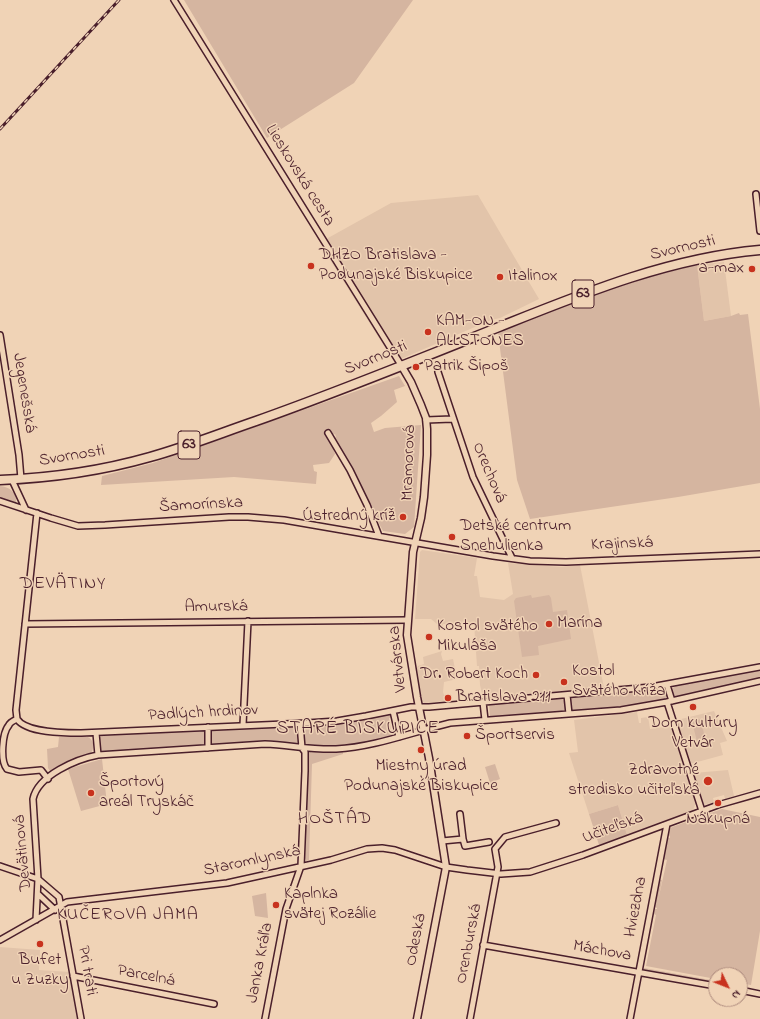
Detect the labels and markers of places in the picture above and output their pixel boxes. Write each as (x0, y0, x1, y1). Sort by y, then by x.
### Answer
place label: DHZO Bratislava - Podunajské Biskupice (319, 246, 473, 286)
place label: a-max (698, 259, 744, 279)
marker: DHZO Bratislava - Podunajské Biskupice (306, 261, 316, 271)
marker: a-max (747, 264, 757, 274)
place label: Italinox (508, 267, 558, 287)
marker: Italinox (495, 272, 505, 282)
place label: KAM-ON - ALLSTONES (436, 312, 524, 352)
marker: KAM-ON - ALLSTONES (423, 327, 433, 337)
place label: Patrik Šipoš (424, 357, 508, 377)
marker: Patrik Šipoš (411, 362, 421, 372)
place label: Ústredný kríž (302, 507, 395, 527)
marker: Ústredný kríž (398, 512, 408, 522)
place label: Detské centrum Snehulienka (460, 517, 571, 557)
marker: Detské centrum Snehulienka (447, 532, 457, 542)
place label: Marína (557, 614, 602, 634)
place label: Kostol svätého Mikuláša (437, 617, 538, 657)
marker: Marína (544, 619, 554, 629)
marker: Kostol svätého Mikuláša (424, 632, 434, 642)
place label: Kostol Svätého Kríža (572, 662, 665, 702)
place label: Dr. Robert Koch (420, 665, 528, 685)
marker: Dr. Robert Koch (531, 670, 541, 680)
marker: Kostol Svätého Kríža (559, 677, 569, 687)
place label: Bratislava 211 (456, 688, 551, 708)
marker: Bratislava 211 (443, 693, 453, 703)
marker: Dom kultúry Vetvár (688, 702, 698, 712)
place label: Dom kultúry Vetvár (649, 714, 737, 754)
place label: Športservis (475, 726, 555, 746)
marker: Športservis (462, 731, 472, 741)
marker: Miestny úrad Podunajské Biskupice (416, 745, 426, 755)
place label: Miestny úrad Podunajské Biskupice (344, 757, 498, 797)
place label: Zdravotné stredisko učiteľská (568, 761, 699, 801)
place label: Športový areál Tryskáč (99, 773, 193, 813)
marker: Zdravotné stredisko učiteľská (702, 775, 714, 787)
marker: Športový areál Tryskáč (86, 788, 96, 798)
marker: Nákupná (713, 798, 723, 808)
place label: Nákupná (686, 810, 750, 830)
place label: Kaplnka svätej Rozálie (284, 885, 376, 925)
marker: Kaplnka svätej Rozálie (271, 900, 281, 910)
marker: Bufet u Zuzky (35, 939, 45, 949)
place label: Bufet u Zuzky (11, 951, 69, 991)

